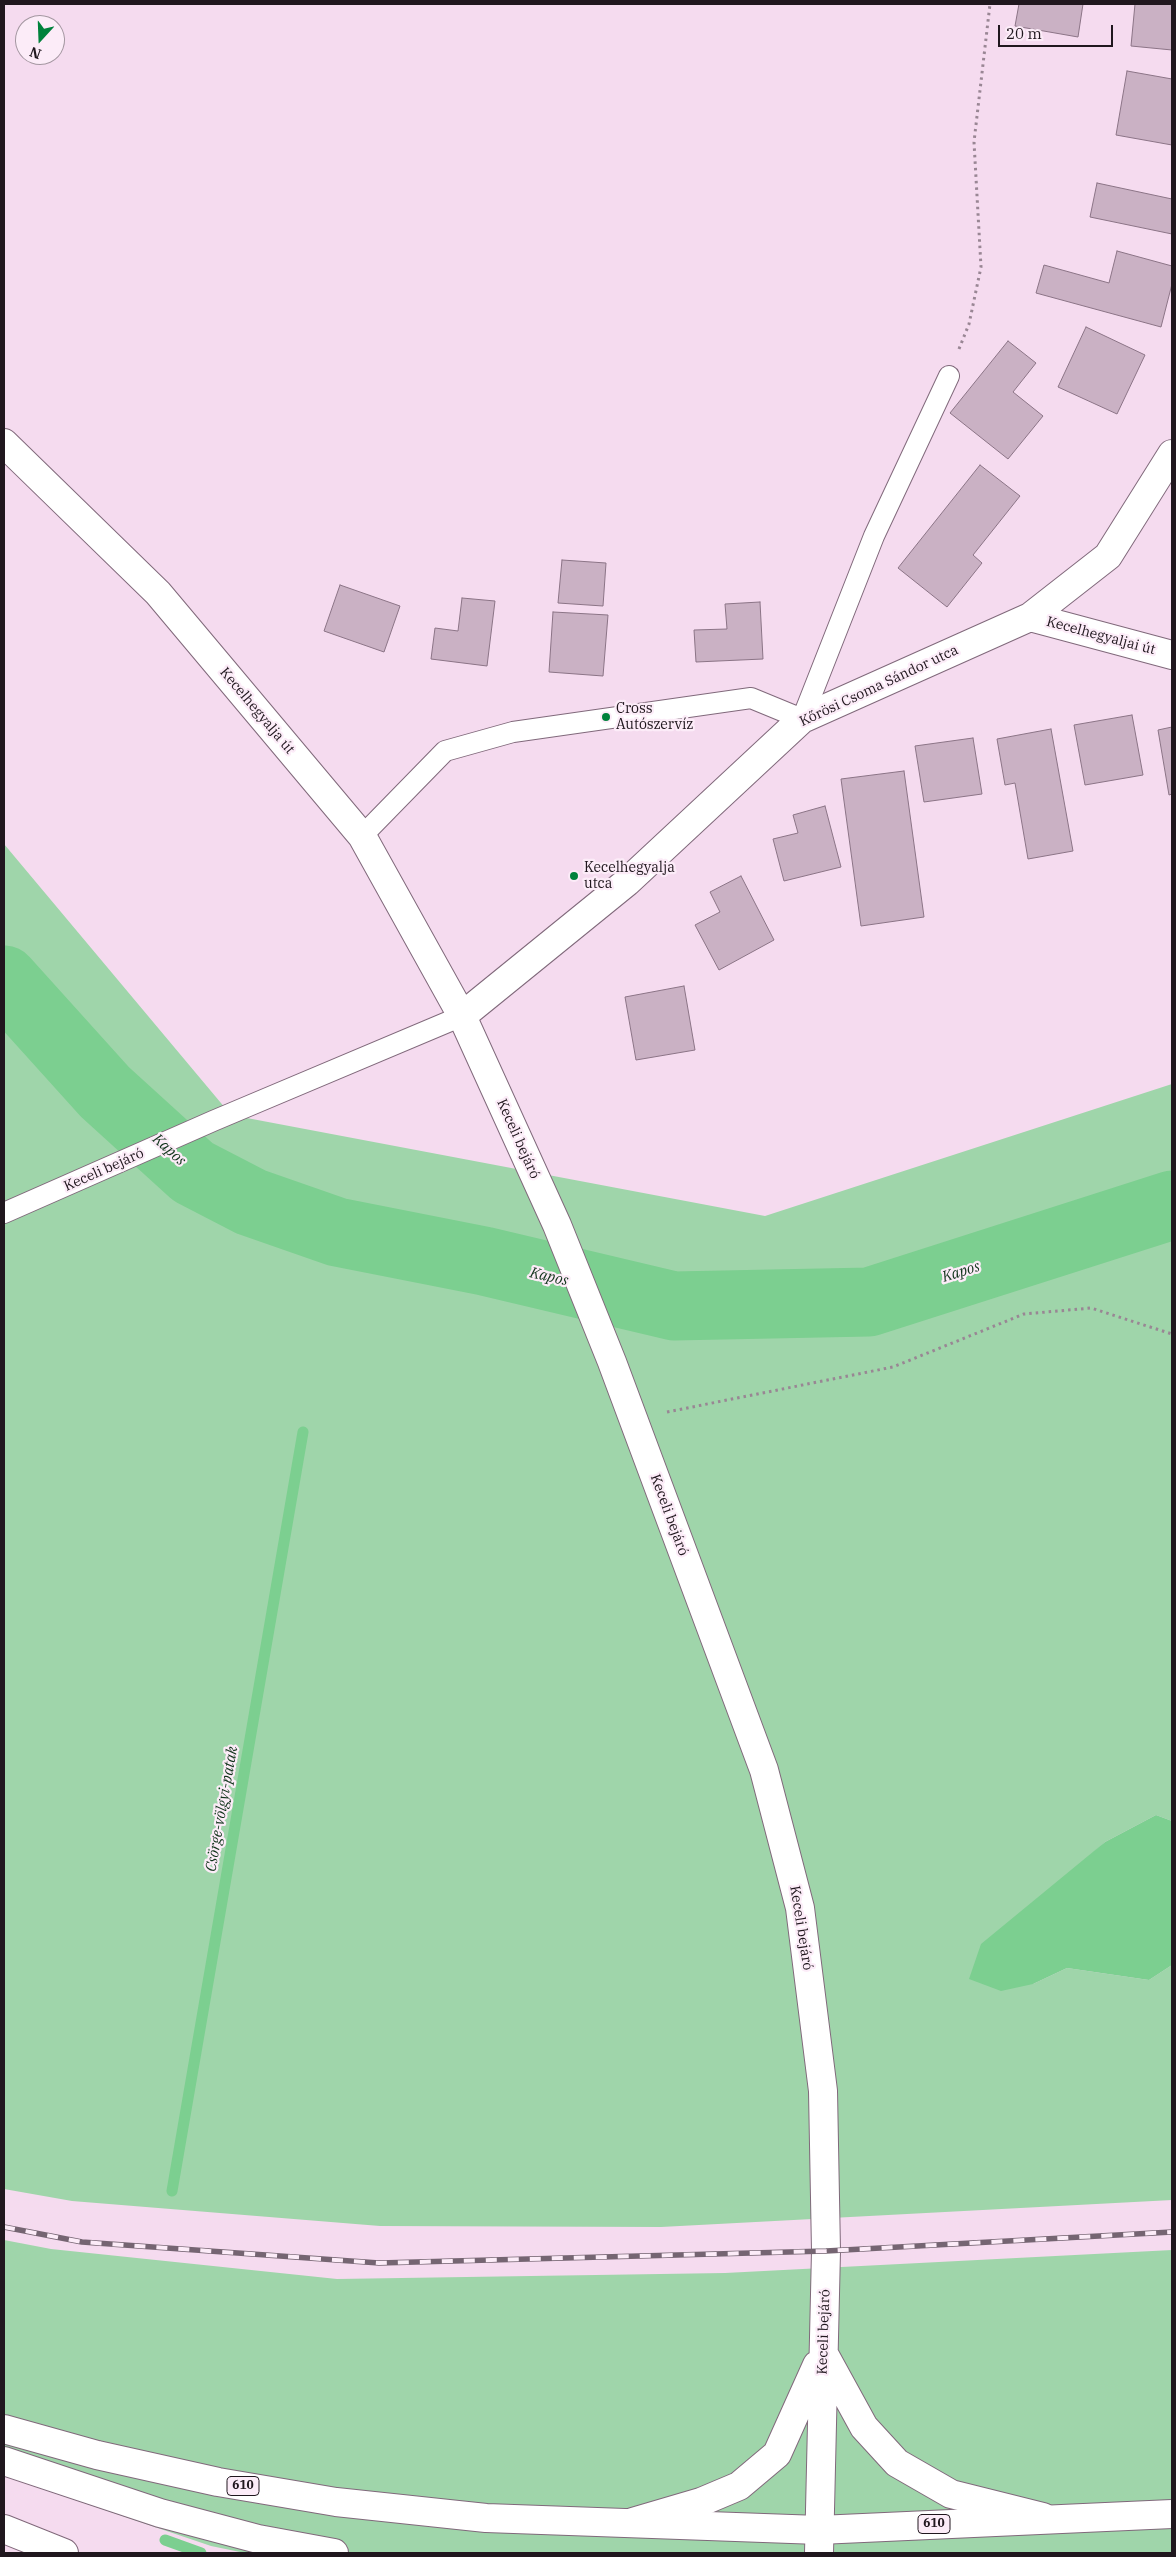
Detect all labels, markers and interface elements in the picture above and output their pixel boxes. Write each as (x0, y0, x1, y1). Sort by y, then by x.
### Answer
north arrow (15, 15, 65, 65)
scale bar (1001, 15, 1116, 47)
text: 20 m (1006, 24, 1042, 43)
text: N (27, 43, 44, 64)
street label: Kecelhegyaljai út (1045, 613, 1157, 659)
street label: Kőrösi Csoma Sándor utca (797, 642, 961, 730)
street label: Kecelhegyalja út (216, 664, 298, 758)
place label: Cross Autószervíz (616, 701, 693, 734)
marker: Cross Autószervíz (600, 711, 612, 723)
place label: Kecelhegyalja utca (584, 860, 675, 892)
marker: Kecelhegyalja utca (568, 870, 580, 882)
street label: Keceli bejáró (493, 1097, 543, 1181)
water label: Kapos (149, 1130, 189, 1170)
street label: Keceli bejáró (62, 1145, 146, 1195)
water label: Kapos (940, 1257, 982, 1287)
water label: Kapos (528, 1264, 570, 1290)
street label: Keceli bejáró (646, 1472, 692, 1558)
water label: Csörge-völgyi-patak (202, 1745, 242, 1873)
street label: Keceli bejáró (786, 1884, 816, 1972)
street label: Keceli bejáró (814, 2289, 834, 2375)
road number: 610 (227, 2476, 259, 2496)
road number: 610 (918, 2514, 950, 2534)

